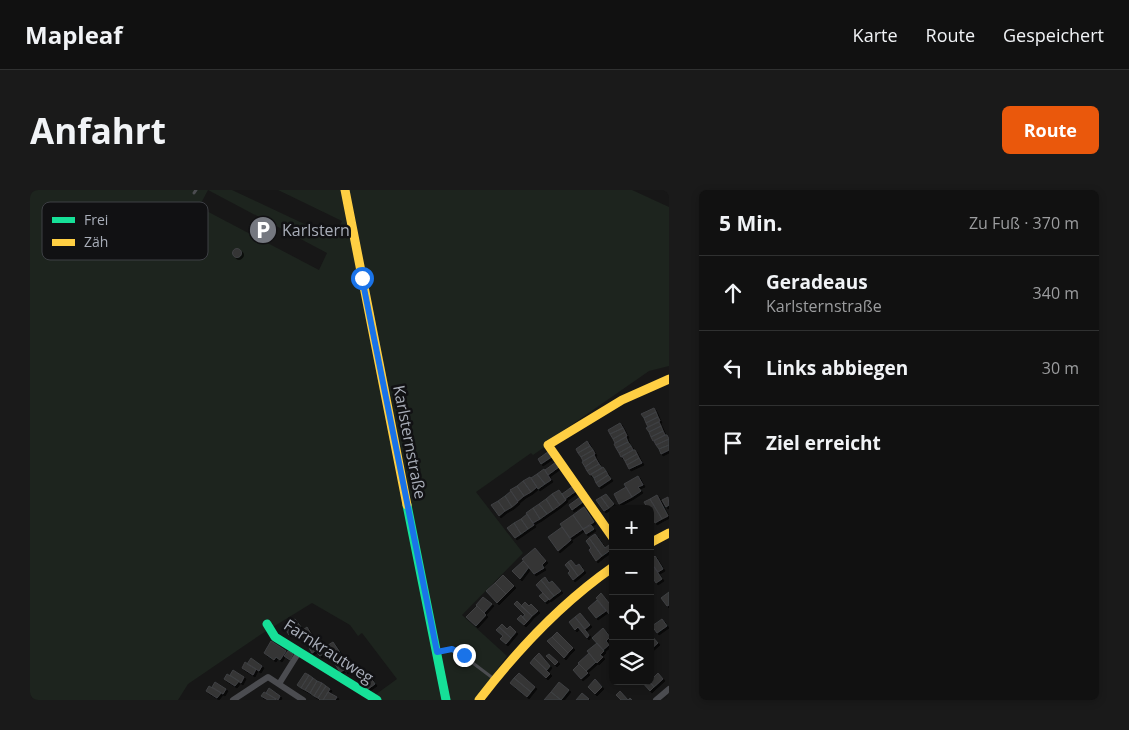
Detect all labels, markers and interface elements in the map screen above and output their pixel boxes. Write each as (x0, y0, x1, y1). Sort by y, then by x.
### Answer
text: Mapleaf (25, 18, 123, 51)
text: Karte (853, 23, 898, 47)
text: Route (926, 23, 975, 47)
text: Gespeichert (1003, 23, 1104, 47)
button: Route (1002, 106, 1099, 154)
text: Anfahrt (30, 107, 166, 154)
legend (42, 202, 208, 260)
text: 5 Min. (719, 209, 782, 237)
text: Frei (84, 210, 108, 229)
text: Zu Fuß · 370 m (969, 212, 1079, 234)
parking icon: Karlstern (248, 215, 278, 245)
place label: Karlstern (282, 219, 350, 241)
text: Zäh (84, 232, 108, 251)
route start (351, 267, 374, 290)
text: Geradeaus (766, 269, 868, 295)
icon: ahead (719, 279, 747, 307)
text: 340 m (1033, 282, 1079, 304)
text: Karlsternstraße (766, 295, 882, 317)
icon: left (719, 354, 747, 382)
text: Links abbiegen (766, 355, 908, 381)
text: 30 m (1042, 357, 1079, 379)
street label: Karlsternstraße (388, 383, 432, 501)
icon: arrive (719, 429, 747, 457)
text: Ziel erreicht (766, 430, 881, 456)
map controls (609, 505, 654, 685)
button: + (609, 505, 654, 550)
button: − (609, 550, 654, 595)
button: locate (609, 595, 654, 640)
street label: Farnkrautweg (280, 614, 378, 688)
button: layers (609, 640, 654, 685)
route end (453, 644, 476, 667)

